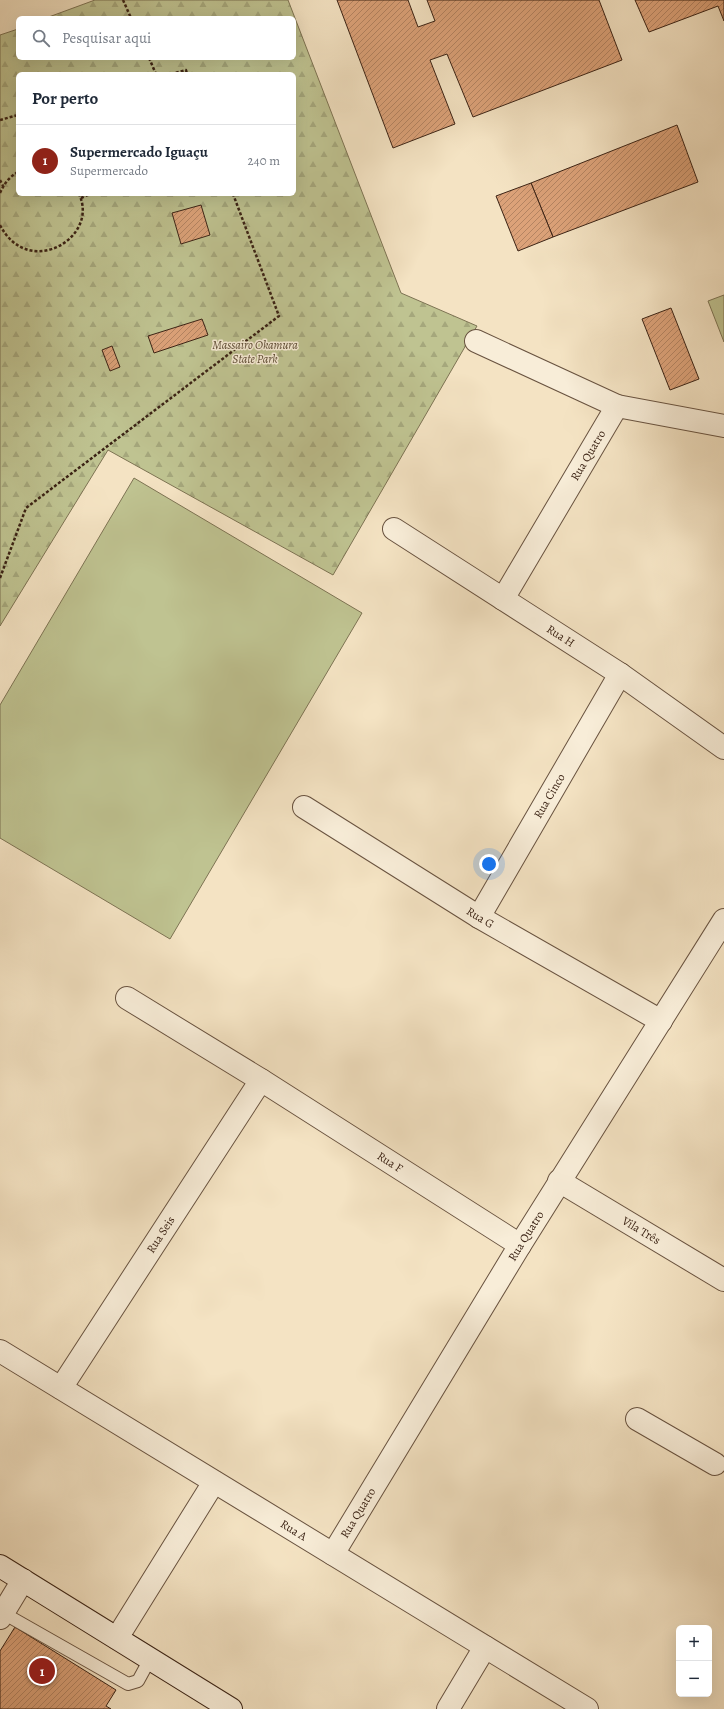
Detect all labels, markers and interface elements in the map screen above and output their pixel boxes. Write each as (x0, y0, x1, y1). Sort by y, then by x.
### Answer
search box (16, 16, 296, 60)
icon: search (30, 27, 52, 49)
text: Pesquisar aqui (62, 28, 151, 48)
text: Por perto (32, 87, 98, 110)
text: Supermercado Iguaçu (70, 142, 208, 162)
text: 1 (43, 152, 47, 169)
text: 240 m (248, 152, 280, 169)
text: Supermercado (70, 162, 148, 179)
park label: Massairo Okamura State Park (212, 337, 298, 367)
street label: Rua Quatro (567, 427, 609, 484)
street label: Rua H (543, 621, 578, 651)
street label: Rua Cinco (530, 770, 569, 821)
your location (479, 854, 499, 874)
street label: Rua G (463, 903, 497, 932)
street label: Rua F (374, 1148, 406, 1176)
street label: Rua Quatro (504, 1208, 548, 1264)
street label: Vila Três (618, 1212, 664, 1248)
street label: Rua Seis (143, 1213, 179, 1256)
street label: Rua Quatro (336, 1485, 379, 1541)
street label: Rua A (277, 1516, 311, 1545)
map controls (676, 1625, 712, 1697)
button: + (676, 1625, 712, 1661)
pin: 1 (29, 1656, 55, 1686)
button: − (676, 1661, 712, 1697)

